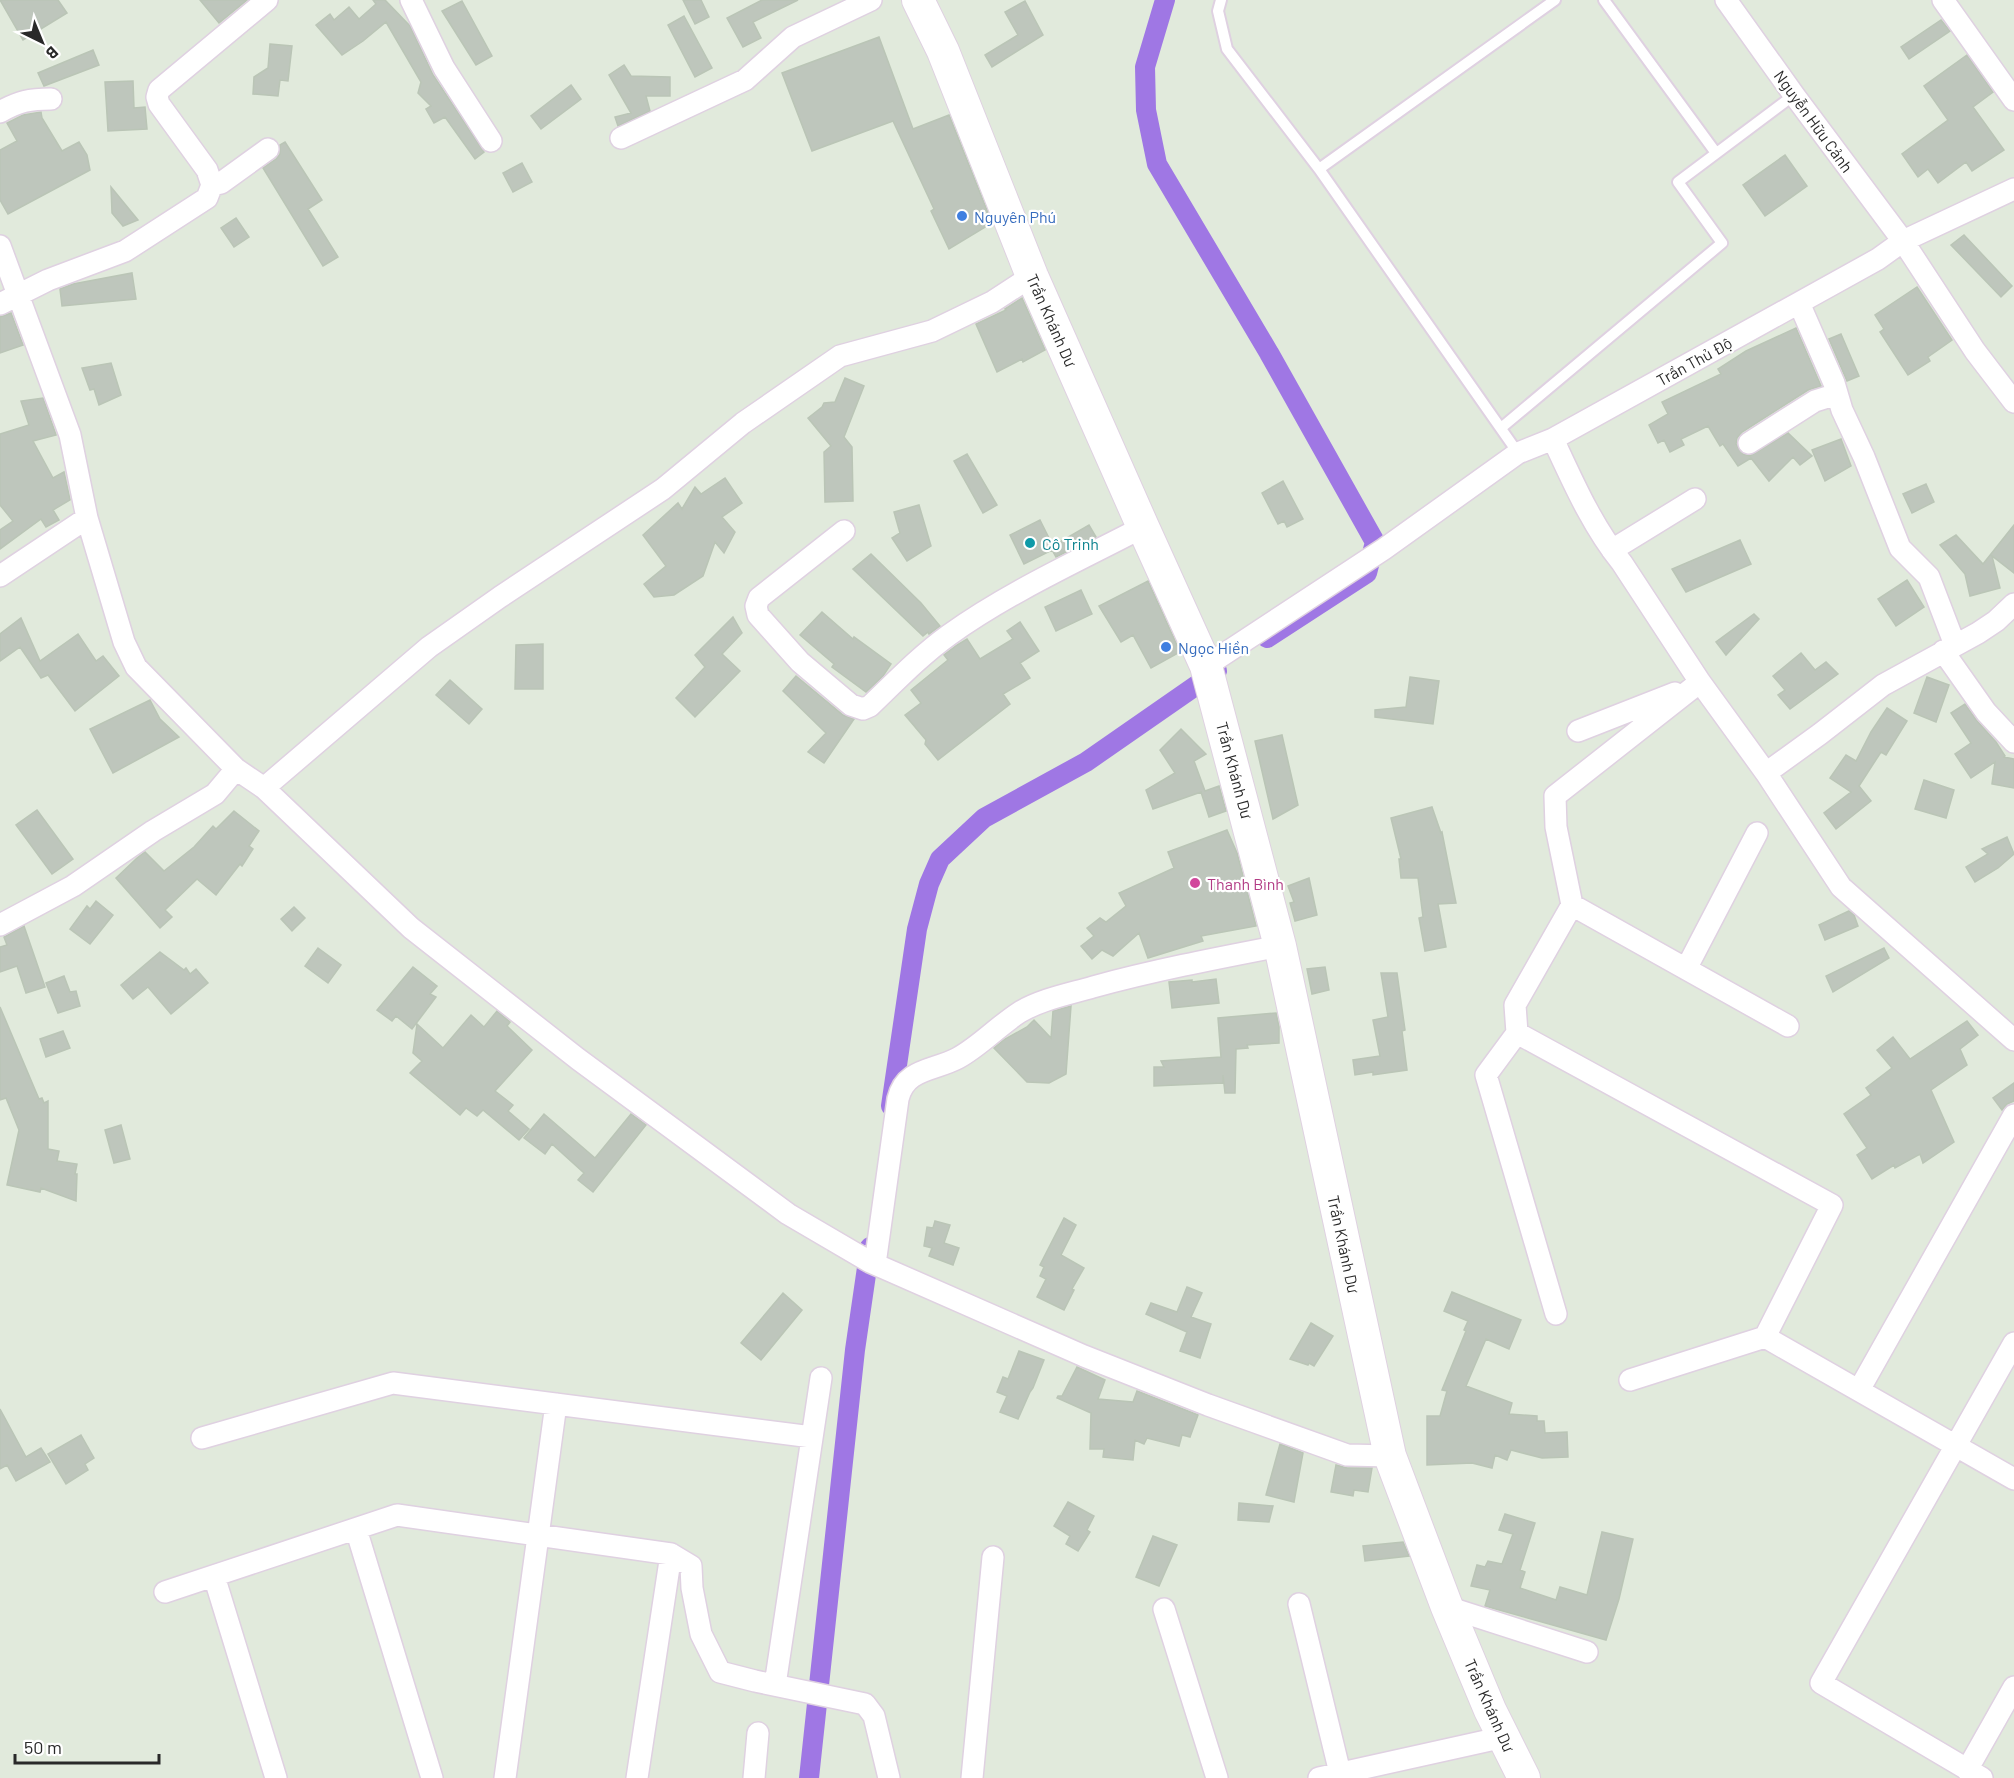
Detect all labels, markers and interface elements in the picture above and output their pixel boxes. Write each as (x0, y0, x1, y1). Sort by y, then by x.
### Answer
north arrow (12, 12, 72, 72)
text: B (42, 43, 63, 64)
street label: Nguyễn Hữu Cảnh (1771, 66, 1857, 176)
place label: Nguyên Phú (974, 207, 1056, 226)
marker: Nguyên Phú (955, 209, 969, 223)
street label: Trần Khánh Dư (1023, 271, 1081, 370)
street label: Trần Thủ Độ (1653, 333, 1735, 389)
place label: Cô Trinh (1042, 534, 1099, 553)
marker: Cô Trinh (1023, 536, 1037, 550)
place label: Ngọc Hiền (1178, 638, 1249, 657)
marker: Ngọc Hiền (1159, 640, 1173, 654)
street label: Trần Khánh Dư (1213, 720, 1257, 821)
place label: Thanh Bình (1207, 874, 1284, 893)
marker: Thanh Bình (1188, 876, 1202, 890)
street label: Trần Khánh Dư (1324, 1193, 1364, 1295)
street label: Trần Khánh Dư (1461, 1656, 1519, 1755)
scale bar (15, 1727, 159, 1765)
text: 50 m (24, 1736, 62, 1758)

